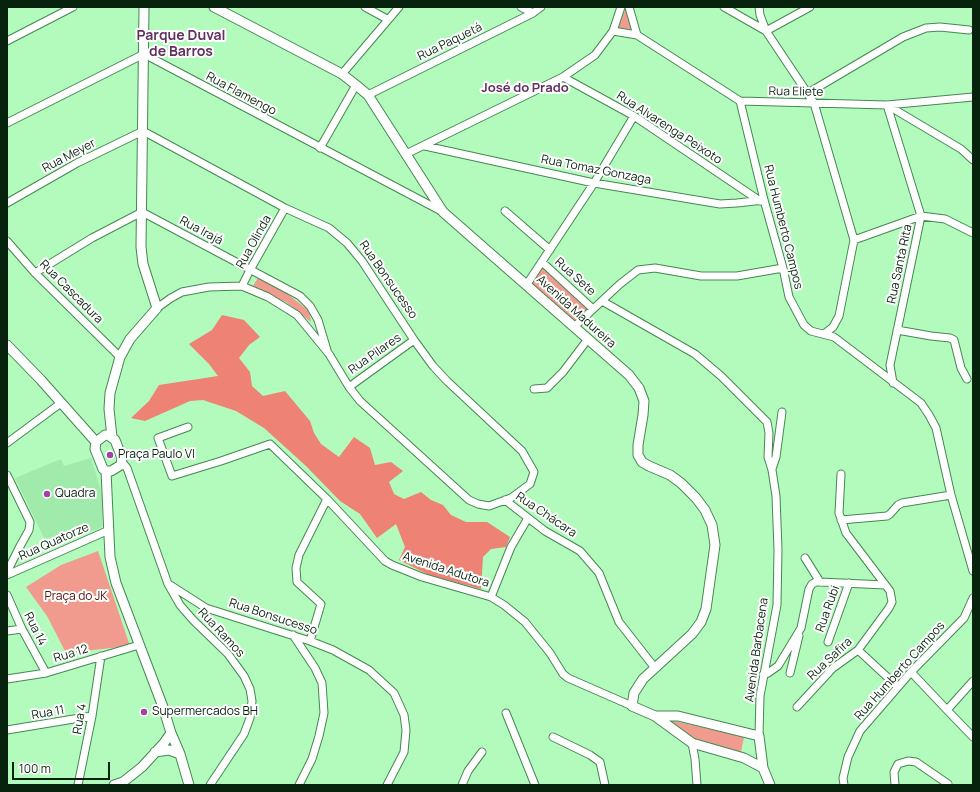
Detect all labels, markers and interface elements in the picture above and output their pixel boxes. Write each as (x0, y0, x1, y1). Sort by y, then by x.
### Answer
street label: Rua Paquetá (415, 20, 485, 64)
district label: Parque Duval de Barros (137, 28, 225, 60)
street label: Rua Flamengo (203, 69, 279, 119)
district label: José do Prado (481, 80, 569, 96)
street label: Rua Eliete (768, 84, 824, 100)
street label: Rua Alvarenga Peixoto (614, 89, 724, 167)
street label: Rua Meyer (40, 136, 98, 176)
street label: Rua Tomaz Gonzaga (540, 152, 652, 188)
street label: Rua Humberto Campos (761, 163, 805, 291)
street label: Rua Olinda (233, 213, 275, 271)
street label: Rua Irajá (177, 214, 225, 248)
street label: Rua Santa Rita (885, 223, 915, 305)
street label: Rua Bonsucesso (356, 238, 420, 322)
street label: Rua Sete (552, 255, 598, 299)
street label: Rua Cascadura (36, 257, 106, 327)
street label: Avenida Madureira (533, 273, 619, 351)
street label: Rua Pilares (346, 331, 404, 377)
place label: Praça Paulo VI (118, 448, 195, 462)
marker: Praça Paulo VI (105, 450, 115, 460)
place label: Quadra (55, 487, 95, 501)
marker: Quadra (42, 489, 52, 499)
street label: Rua Chácara (513, 489, 579, 541)
street label: Rua Quatorze (17, 520, 91, 564)
street label: Avenida Adutora (401, 549, 491, 591)
street label: Rua Rubi (813, 584, 843, 634)
park label: Praça do JK (45, 590, 107, 604)
street label: Rua Bonsucesso (227, 596, 319, 638)
street label: Avenida Barbacena (743, 597, 771, 703)
street label: Rua Ramos (195, 606, 247, 660)
street label: Rua 14 (21, 610, 49, 648)
street label: Rua Humberto Campos (852, 619, 948, 723)
street label: Rua Safira (805, 635, 855, 683)
street label: Rua 12 (52, 642, 90, 666)
street label: Rua 11 (30, 703, 66, 723)
street label: Rua 4 (70, 703, 90, 735)
place label: Supermercados BH (152, 705, 258, 719)
marker: Supermercados BH (139, 707, 149, 717)
scale bar (14, 754, 112, 780)
text: 100 m (19, 760, 51, 777)

